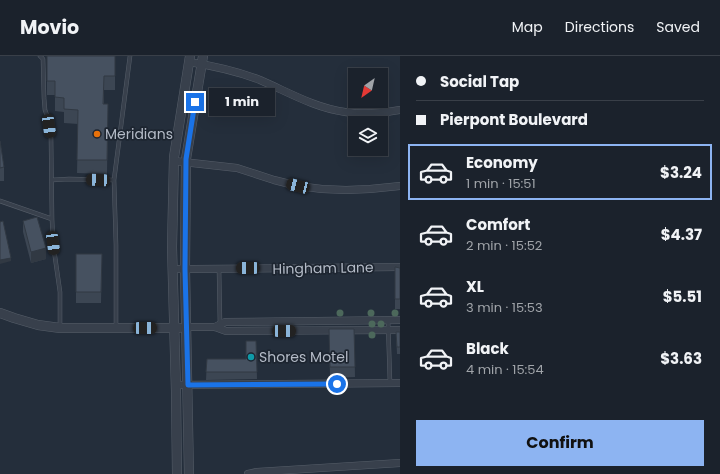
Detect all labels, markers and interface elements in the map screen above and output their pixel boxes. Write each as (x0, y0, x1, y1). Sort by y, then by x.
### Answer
text: Movio (20, 14, 79, 41)
text: Map (512, 17, 543, 37)
text: Directions (565, 17, 634, 37)
text: Saved (656, 17, 700, 37)
north arrow (348, 68, 388, 108)
map controls (348, 68, 388, 156)
text: Social Tap (440, 71, 519, 92)
callout: 1 min (209, 88, 275, 116)
text: 1 min (225, 92, 259, 111)
route end (186, 93, 204, 111)
text: Pierpont Boulevard (440, 109, 588, 130)
car (41, 113, 57, 139)
button: layers (348, 116, 388, 156)
place label: Meridians (105, 124, 173, 144)
marker: Meridians (92, 129, 102, 139)
text: Economy (466, 152, 538, 173)
icon: car (418, 154, 454, 190)
text: $3.24 (660, 162, 702, 183)
car (86, 174, 110, 186)
text: 1 min · 15:51 (466, 174, 536, 193)
car (285, 177, 311, 195)
text: Comfort (466, 214, 530, 235)
icon: car (418, 216, 454, 252)
text: $4.37 (661, 224, 702, 245)
car (45, 230, 61, 256)
text: 2 min · 15:52 (466, 236, 542, 255)
street label: Hingham Lane (272, 257, 374, 279)
car (236, 262, 260, 274)
text: XL (466, 276, 484, 297)
icon: car (418, 278, 454, 314)
text: $5.51 (663, 286, 702, 307)
text: 3 min · 15:53 (466, 298, 543, 317)
car (133, 322, 157, 334)
car (272, 325, 296, 337)
text: Black (466, 338, 509, 359)
icon: car (418, 340, 454, 376)
place label: Shores Motel (259, 347, 348, 367)
text: $3.63 (660, 348, 702, 369)
marker: Shores Motel (246, 352, 256, 362)
text: 4 min · 15:54 (466, 360, 544, 379)
route start (328, 375, 346, 393)
button: Confirm (416, 420, 704, 466)

